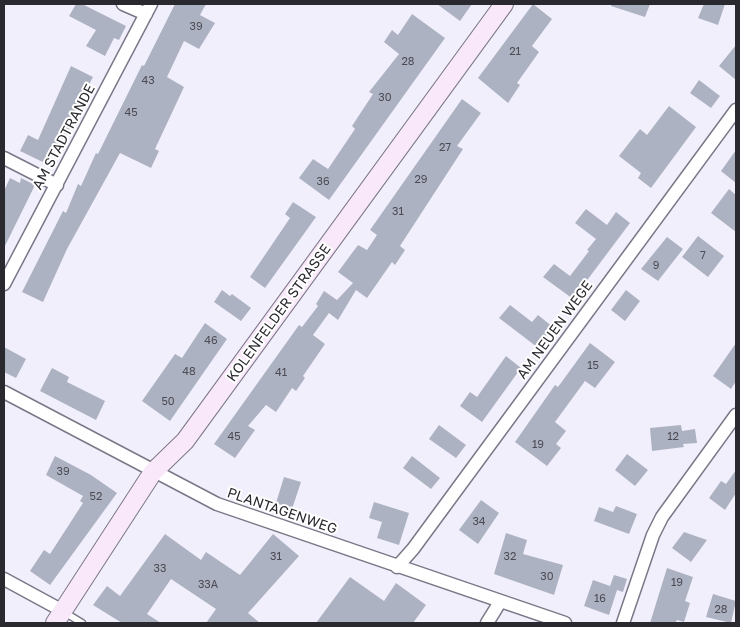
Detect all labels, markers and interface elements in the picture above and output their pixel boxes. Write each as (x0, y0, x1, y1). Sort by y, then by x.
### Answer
house number: 39 (189, 20, 203, 34)
house number: 21 (509, 45, 521, 59)
house number: 28 (401, 55, 415, 69)
house number: 43 (141, 74, 155, 88)
street label: AM STADTRANDE (29, 82, 99, 192)
house number: 30 (378, 91, 392, 105)
house number: 45 (124, 106, 138, 120)
house number: 27 (439, 141, 451, 155)
house number: 29 (414, 173, 428, 187)
house number: 36 (316, 175, 330, 189)
house number: 31 (392, 205, 404, 219)
street label: KOLENFELDER STRASSE (223, 241, 335, 385)
house number: 7 (700, 249, 706, 263)
house number: 9 (653, 259, 659, 273)
street label: AM NEUEN WEGE (514, 278, 596, 382)
house number: 46 (204, 334, 218, 348)
house number: 15 (587, 359, 599, 373)
house number: 48 (182, 365, 196, 379)
house number: 41 (275, 366, 287, 380)
house number: 50 (161, 395, 175, 409)
house number: 45 (227, 430, 241, 444)
house number: 12 (667, 430, 679, 444)
house number: 19 (532, 438, 544, 452)
house number: 39 (56, 465, 70, 479)
street label: PLANTAGENWEG (225, 484, 339, 538)
house number: 52 (90, 490, 102, 504)
house number: 34 (472, 515, 486, 529)
house number: 31 (270, 550, 282, 564)
house number: 32 (504, 550, 516, 564)
house number: 33 (154, 562, 166, 576)
house number: 30 (540, 570, 554, 584)
house number: 19 (671, 576, 683, 590)
house number: 33A (198, 578, 218, 592)
house number: 16 (594, 592, 606, 606)
house number: 28 (714, 603, 728, 617)

